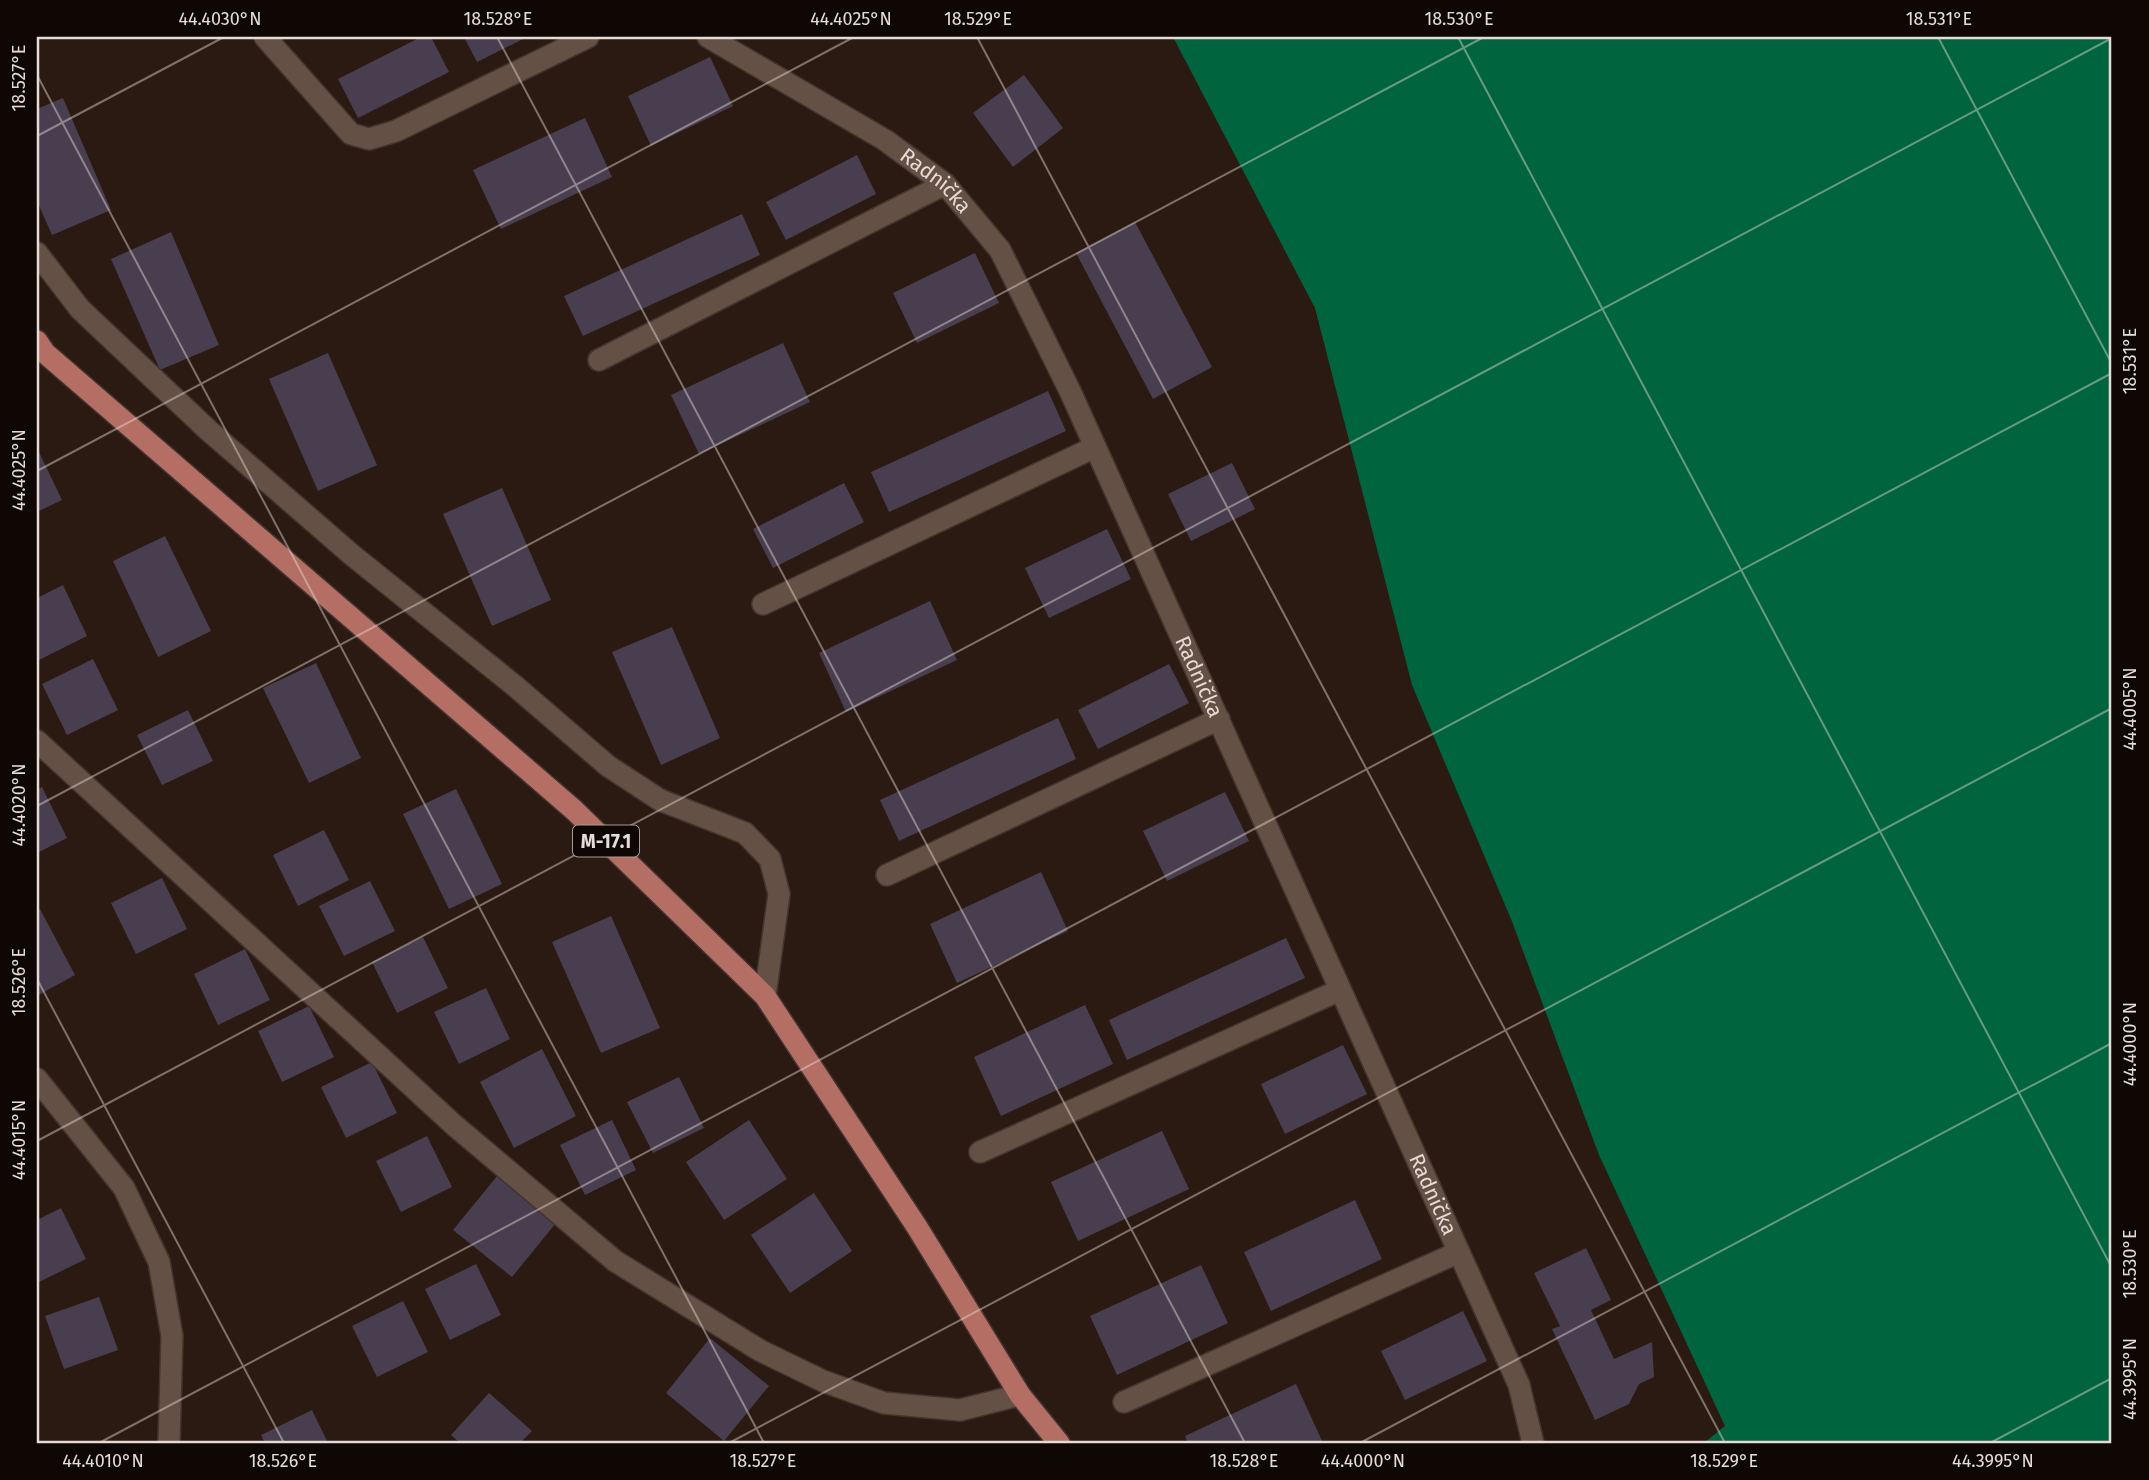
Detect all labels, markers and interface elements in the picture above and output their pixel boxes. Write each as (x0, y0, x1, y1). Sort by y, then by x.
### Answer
text: 44.4030°N (178, 8, 262, 30)
text: 18.528°E (464, 8, 532, 30)
text: 44.4025°N (810, 8, 892, 30)
text: 18.529°E (944, 8, 1012, 30)
text: 18.530°E (1424, 8, 1494, 30)
text: 18.531°E (1906, 8, 1972, 30)
text: 18.527°E (8, 45, 30, 111)
street label: Radnička (895, 142, 977, 219)
text: 18.531°E (2119, 328, 2141, 394)
text: 44.4025°N (8, 429, 30, 511)
street label: Radnička (1169, 632, 1229, 722)
text: 44.4005°N (2119, 667, 2141, 751)
text: 44.4020°N (8, 764, 30, 846)
road number: M-17.1 (573, 826, 639, 856)
text: 18.526°E (8, 948, 30, 1016)
text: 44.4000°N (2119, 1002, 2141, 1086)
text: 44.4015°N (8, 1100, 30, 1180)
street label: Radnička (1403, 1149, 1463, 1239)
text: 18.530°E (2119, 1229, 2141, 1299)
text: 44.3995°N (2119, 1338, 2141, 1420)
text: 44.4010°N (62, 1450, 144, 1472)
text: 18.526°E (249, 1450, 317, 1472)
text: 18.527°E (730, 1450, 796, 1472)
text: 18.528°E (1210, 1450, 1278, 1472)
text: 44.4000°N (1321, 1450, 1405, 1472)
text: 18.529°E (1690, 1450, 1758, 1472)
text: 44.3995°N (1952, 1450, 2034, 1472)

